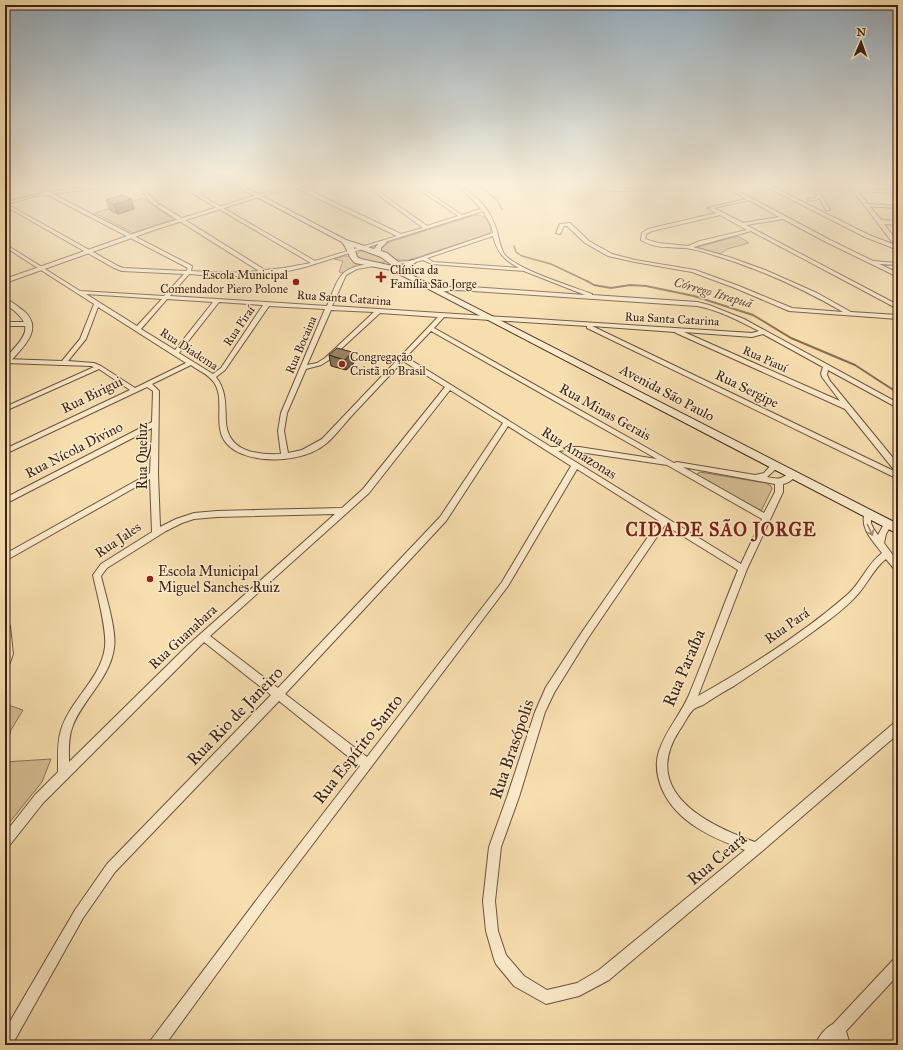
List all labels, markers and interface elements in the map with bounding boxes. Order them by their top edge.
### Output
north arrow [841,22,881,62]
text: N [856,26,867,39]
place label: Clínica da Família São Jorge [390,263,477,292]
place label: Escola Municipal Comendador Piero Polone [160,268,289,296]
marker: Clínica da Família São Jorge [375,271,387,283]
water label: Córrego Itrapuã [672,274,756,312]
marker: Escola Municipal Comendador Piero Polone [291,277,301,287]
street label: Rua Santa Catarina [296,288,393,308]
street label: Rua Piraí [220,303,258,349]
street label: Rua Santa Catarina [624,310,721,329]
street label: Rua Bocaina [283,313,320,376]
street label: Rua Diadema [157,325,221,373]
street label: Rua Piauí [741,343,790,375]
place label: Congregação Cristã no Brasil [350,350,427,378]
marker: Congregação Cristã no Brasil [337,359,347,369]
street label: Avenida São Paulo [616,360,717,425]
street label: Rua Sergipe [713,366,782,412]
street label: Rua Birigui [59,373,126,417]
street label: Rua Minas Gerais [556,380,654,444]
street label: Rua Nícola Divino [22,418,126,482]
street label: Rua Queluz [134,422,151,489]
street label: Rua Amazonas [538,423,620,483]
street label: Rua Jales [92,518,145,562]
district label: CIDADE SÃO JORGE [625,518,817,542]
one-way arrow [867,523,875,535]
place label: Escola Municipal Miguel Sanches Ruiz [158,563,280,596]
marker: Escola Municipal Miguel Sanches Ruiz [145,574,155,584]
street label: Rua Guanabara [145,601,221,673]
street label: Rua Pará [761,604,813,648]
street label: Rua Paraíba [658,625,710,710]
street label: Rua Rio de Janeiro [182,662,288,770]
street label: Rua Espírito Santo [309,690,408,808]
street label: Rua Brasópolis [485,696,539,802]
street label: Rua Ceará [683,828,752,890]

